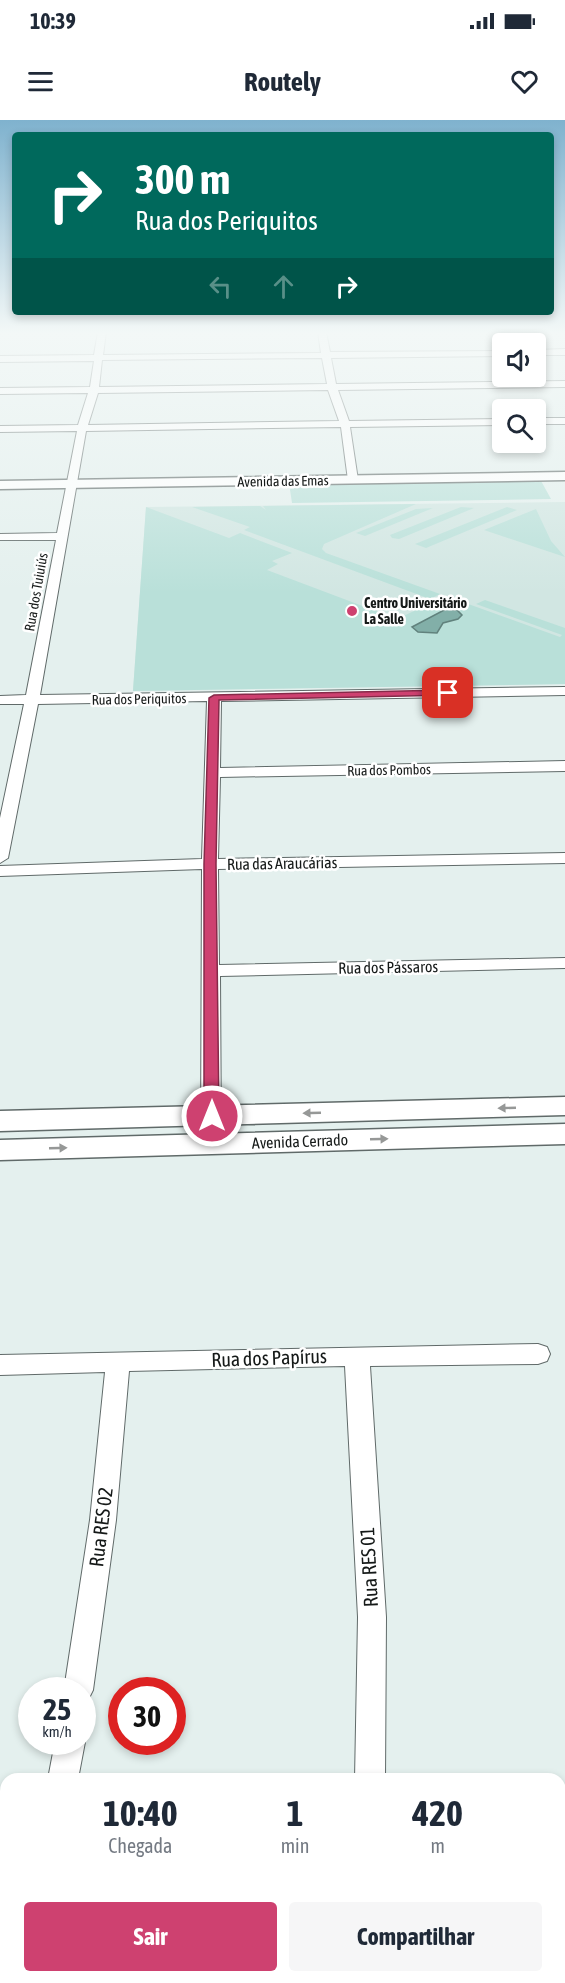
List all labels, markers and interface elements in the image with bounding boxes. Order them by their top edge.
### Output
text: 10:39 [30,8,76,34]
icon: menu [24,65,57,98]
icon: heart [508,65,541,98]
text: Routely [244,66,321,97]
text: 300 m [135,155,230,203]
icon: right [36,156,114,234]
text: Rua dos Periquitos [135,205,318,236]
icon: left [204,270,237,303]
icon: ahead [267,270,300,303]
icon: right [330,270,363,303]
map controls [492,333,546,453]
button: sound [492,333,546,387]
button: search [492,399,546,453]
street label: Avenida das Emas [237,472,329,490]
street label: Rua dos Tuiuiús [21,551,51,632]
place label: Centro Universitário La Salle [364,595,468,627]
marker: Centro Universitário La Salle [345,604,359,618]
pin [422,667,473,718]
icon: arrive [431,676,464,709]
street label: Rua dos Periquitos [92,690,187,708]
street label: Rua dos Pombos [347,761,431,779]
street label: Rua das Araucárias [227,853,338,873]
street label: Rua dos Pássaros [338,957,438,977]
position arrow [180,1084,244,1148]
one-way arrow [497,1103,516,1113]
one-way arrow [302,1108,321,1118]
street label: Avenida Cerrado [252,1130,348,1152]
one-way arrow [370,1134,389,1144]
one-way arrow [49,1144,68,1153]
street label: Rua dos Papírus [211,1344,327,1371]
street label: Rua RES 02 [84,1486,117,1568]
street label: Rua RES 01 [355,1526,382,1608]
speed limit sign: 30 [108,1677,186,1755]
text: 25 [43,1692,71,1726]
text: km/h [42,1723,72,1740]
text: 10:40 [103,1792,178,1834]
text: 1 [287,1792,303,1834]
text: 420 [412,1792,463,1834]
text: Chegada [108,1834,172,1857]
text: min [281,1834,309,1857]
text: m [430,1834,445,1857]
button: Sair [24,1902,277,1971]
button: Compartilhar [289,1902,542,1971]

